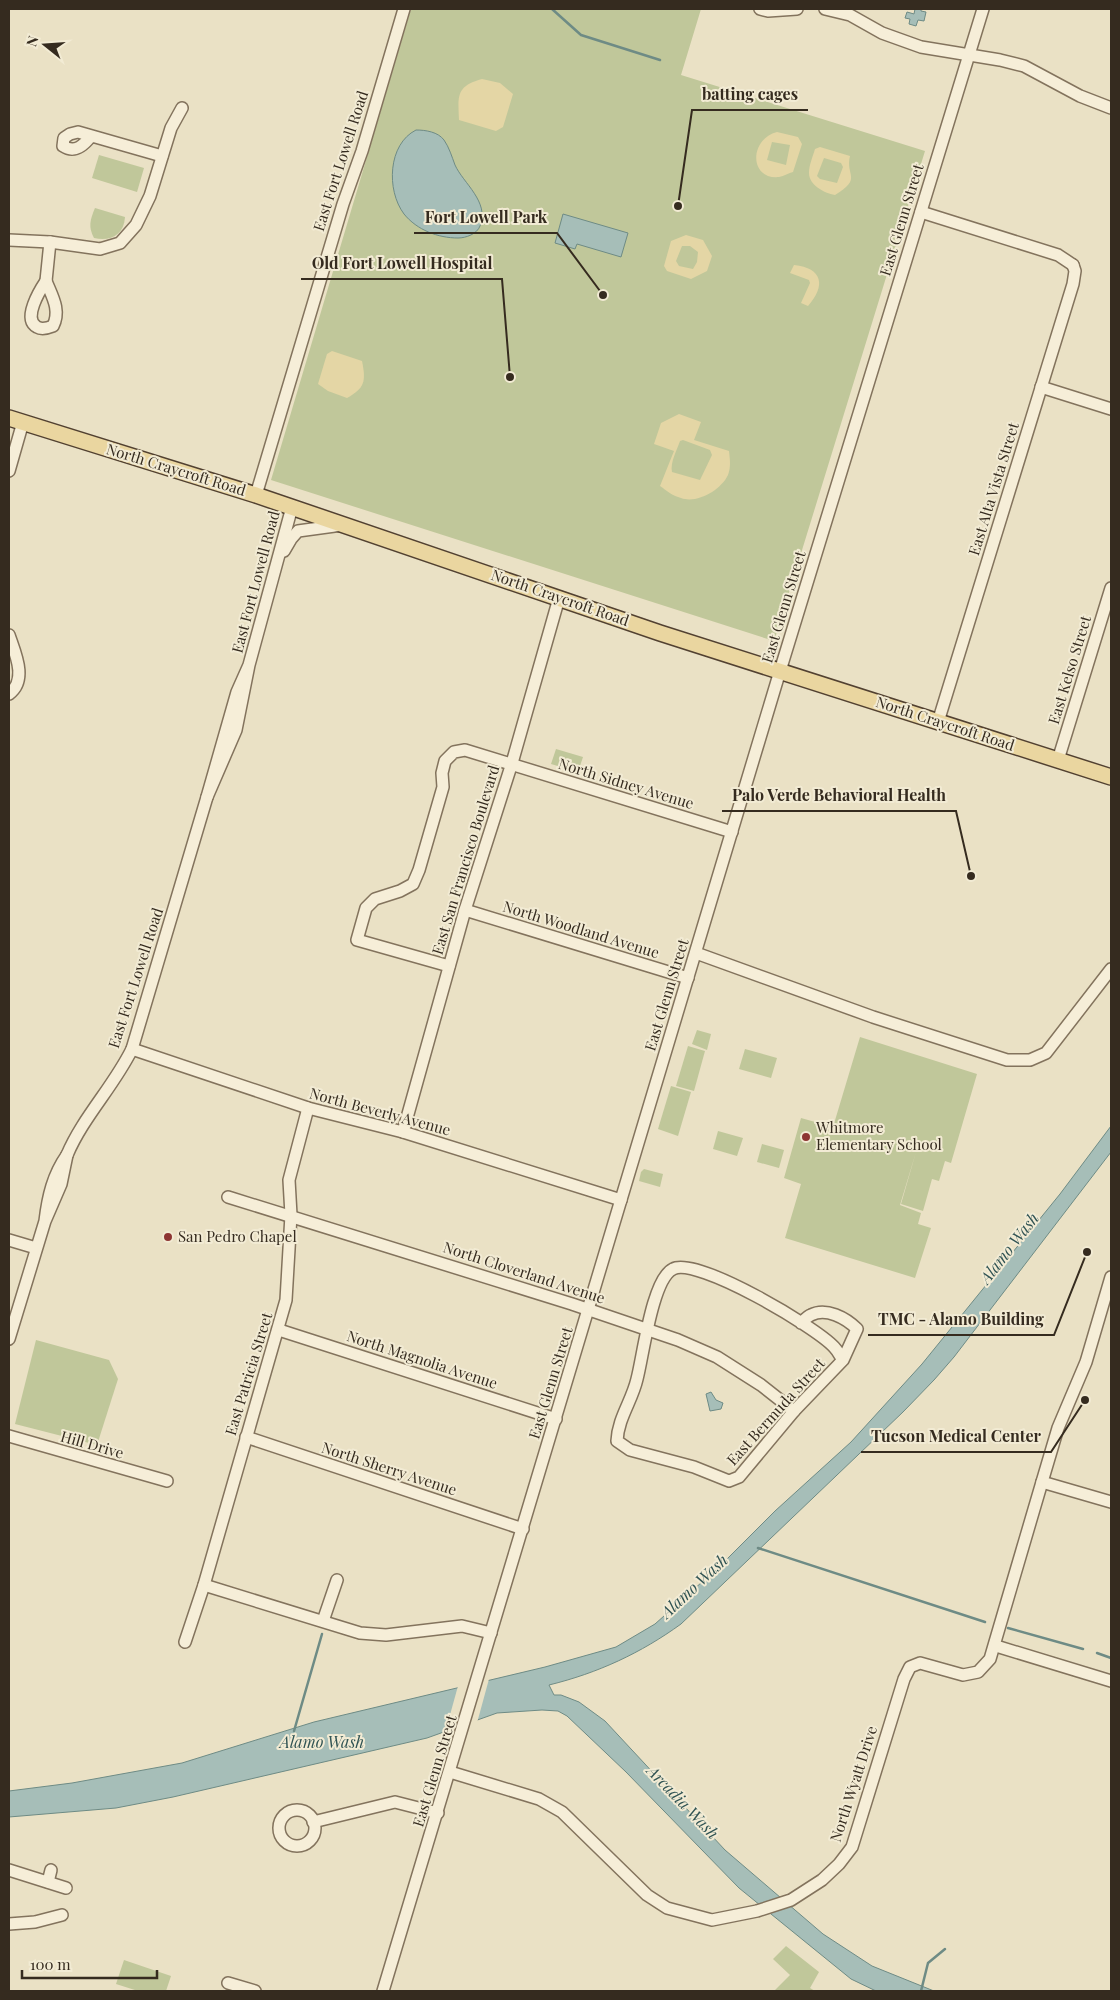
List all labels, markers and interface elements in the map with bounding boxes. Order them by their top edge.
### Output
north arrow [20,20,70,70]
text: N [22,33,43,49]
callout: batting cages [692,79,808,110]
text: batting cages [702,83,798,104]
street label: East Fort Lowell Road [308,88,372,233]
street label: East Glenn Street [874,161,928,278]
callout: Fort Lowell Park [414,202,557,233]
text: Fort Lowell Park [425,206,548,227]
callout: Old Fort Lowell Hospital [301,248,502,279]
text: Old Fort Lowell Hospital [312,252,492,273]
street label: East Alta Vista Street [963,419,1023,558]
street label: North Craycroft Road [104,438,249,500]
street label: East Fort Lowell Road [226,508,284,655]
street label: East Glenn Street [756,548,810,665]
street label: North Craycroft Road [489,564,632,630]
street label: East Kelso Street [1043,612,1095,727]
street label: North Craycroft Road [873,691,1017,755]
street label: North Sidney Avenue [556,753,696,813]
street label: East San Francisco Boulevard [427,762,504,957]
callout: Palo Verde Behavioral Health [722,780,956,811]
text: Palo Verde Behavioral Health [732,784,946,805]
street label: North Woodland Avenue [501,896,662,962]
street label: East Fort Lowell Road [103,905,167,1050]
street label: East Glenn Street [639,936,693,1053]
street label: North Beverly Avenue [307,1083,453,1139]
place label: Whitmore Elementary School [815,1117,942,1154]
marker: Whitmore Elementary School [800,1131,812,1143]
water label: Alamo Wash [973,1208,1043,1289]
place label: San Pedro Chapel [178,1226,297,1246]
marker: San Pedro Chapel [162,1231,174,1243]
street label: North Cloverland Avenue [441,1236,608,1308]
callout: TMC - Alamo Building [868,1304,1054,1335]
text: TMC - Alamo Building [878,1308,1044,1329]
street label: East Patricia Street [220,1309,276,1438]
street label: East Glenn Street [523,1324,577,1441]
street label: North Magnolia Avenue [344,1325,500,1393]
street label: East Bermuda Street [722,1353,829,1469]
callout: Tucson Medical Center [861,1421,1051,1452]
street label: Hill Drive [58,1425,126,1463]
text: Tucson Medical Center [871,1425,1041,1446]
street label: North Sherry Avenue [319,1437,459,1499]
water label: Alamo Wash [654,1549,732,1623]
street label: East Glenn Street [407,1712,461,1829]
street label: North Wyatt Drive [825,1723,881,1844]
water label: Alamo Wash [278,1731,364,1752]
water label: Arcadia Wash [642,1759,724,1843]
scale bar [22,1948,158,1980]
text: 100 m [30,1954,71,1974]

